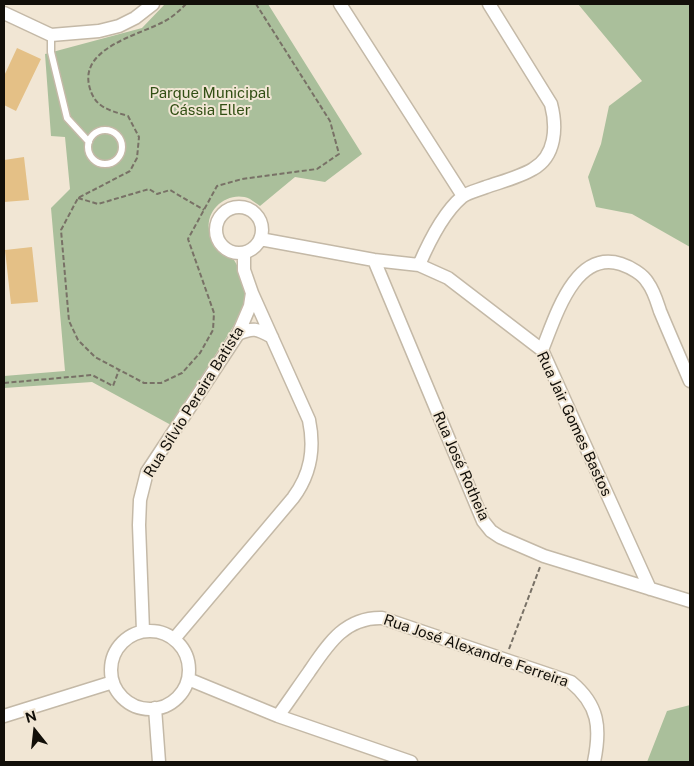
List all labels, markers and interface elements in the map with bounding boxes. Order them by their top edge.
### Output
park label: Parque Municipal Cássia Eller [149,84,271,119]
street label: Rua Sílvio Pereira Batista [140,323,248,481]
street label: Rua Jair Gomes Bastos [533,349,615,499]
street label: Rua José Rotheia [429,409,493,523]
street label: Rua José Alexandre Ferreira [381,611,571,691]
north arrow [10,706,60,756]
text: N [23,707,38,726]

